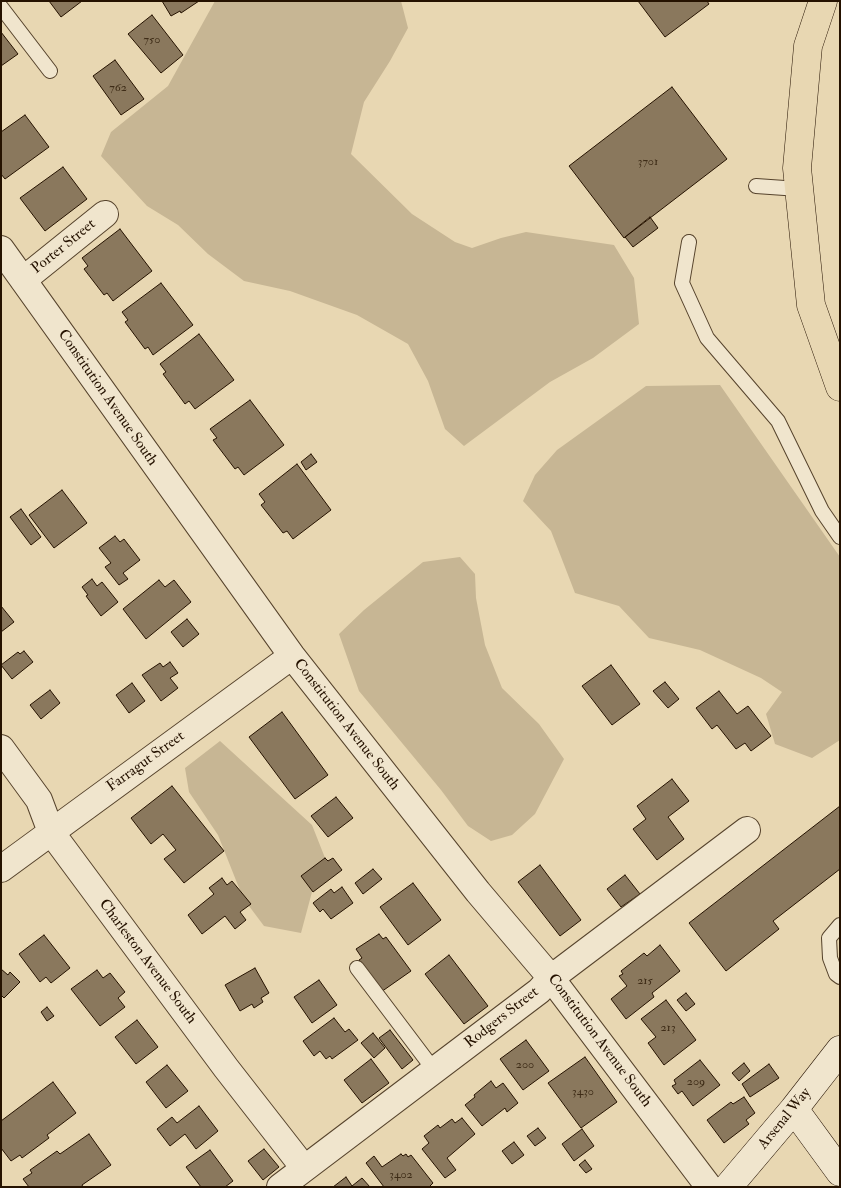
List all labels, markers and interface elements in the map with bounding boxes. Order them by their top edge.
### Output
house number: 750 [144,33,160,47]
house number: 762 [109,81,127,95]
house number: 3701 [638,155,658,169]
street label: Porter Street [28,216,100,278]
street label: Constitution Avenue South [53,327,161,469]
street label: Constitution Avenue South [289,656,403,794]
street label: Farragut Street [104,728,188,796]
street label: Charleston Avenue South [94,896,200,1028]
street label: Constitution Avenue South [543,971,655,1111]
house number: 215 [637,974,653,988]
street label: Rodgers Street [461,984,543,1052]
house number: 213 [661,1021,675,1035]
house number: 200 [516,1058,534,1072]
house number: 209 [687,1075,705,1089]
house number: 3430 [572,1085,594,1099]
street label: Arsenal Way [755,1085,815,1153]
house number: 3402 [389,1168,413,1182]

